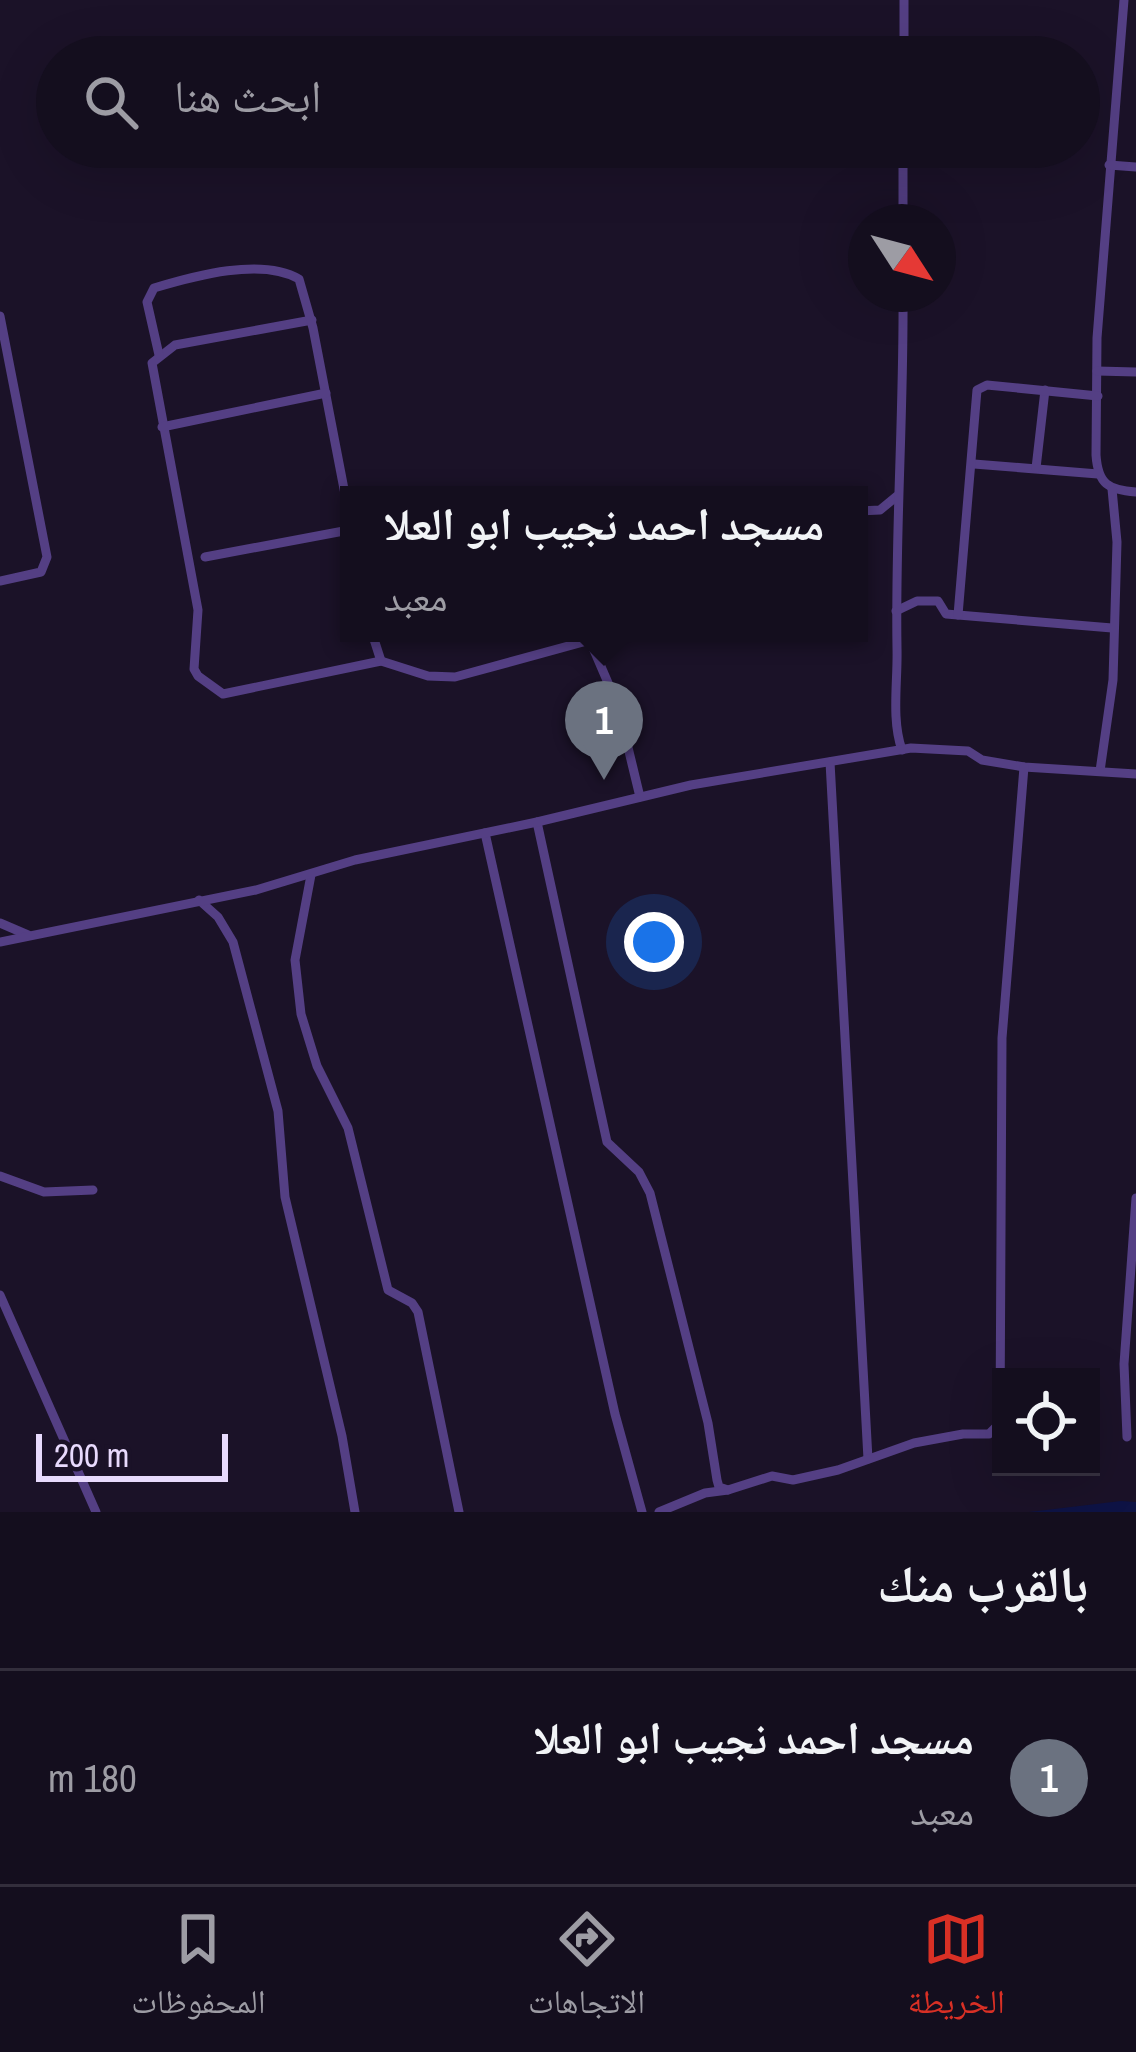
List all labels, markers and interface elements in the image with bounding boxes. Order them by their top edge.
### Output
search box [36,36,1100,168]
text: ابحث هنا [174,65,321,126]
icon: search [78,69,144,135]
north arrow [848,204,956,312]
popup [340,486,868,642]
text: مسجد احمد نجيب ابو العلا [384,493,824,554]
text: معبد [384,571,448,623]
pin: 1 [565,681,643,780]
your location [624,912,684,972]
map controls [992,1368,1100,1476]
button: locate [992,1368,1100,1476]
scale bar [36,1428,228,1481]
text: 200 m [54,1433,129,1477]
text: بالقرب منك [877,1549,1088,1618]
text: مسجد احمد نجيب ابو العلا [533,1707,974,1768]
text: 180 m [48,1752,137,1804]
text: 1 [1040,1752,1058,1804]
text: معبد [910,1785,974,1837]
tab: المحفوظات [131,1906,266,2034]
tab: الاتجاهات [528,1906,645,2034]
tab: الخريطة [908,1906,1005,2034]

